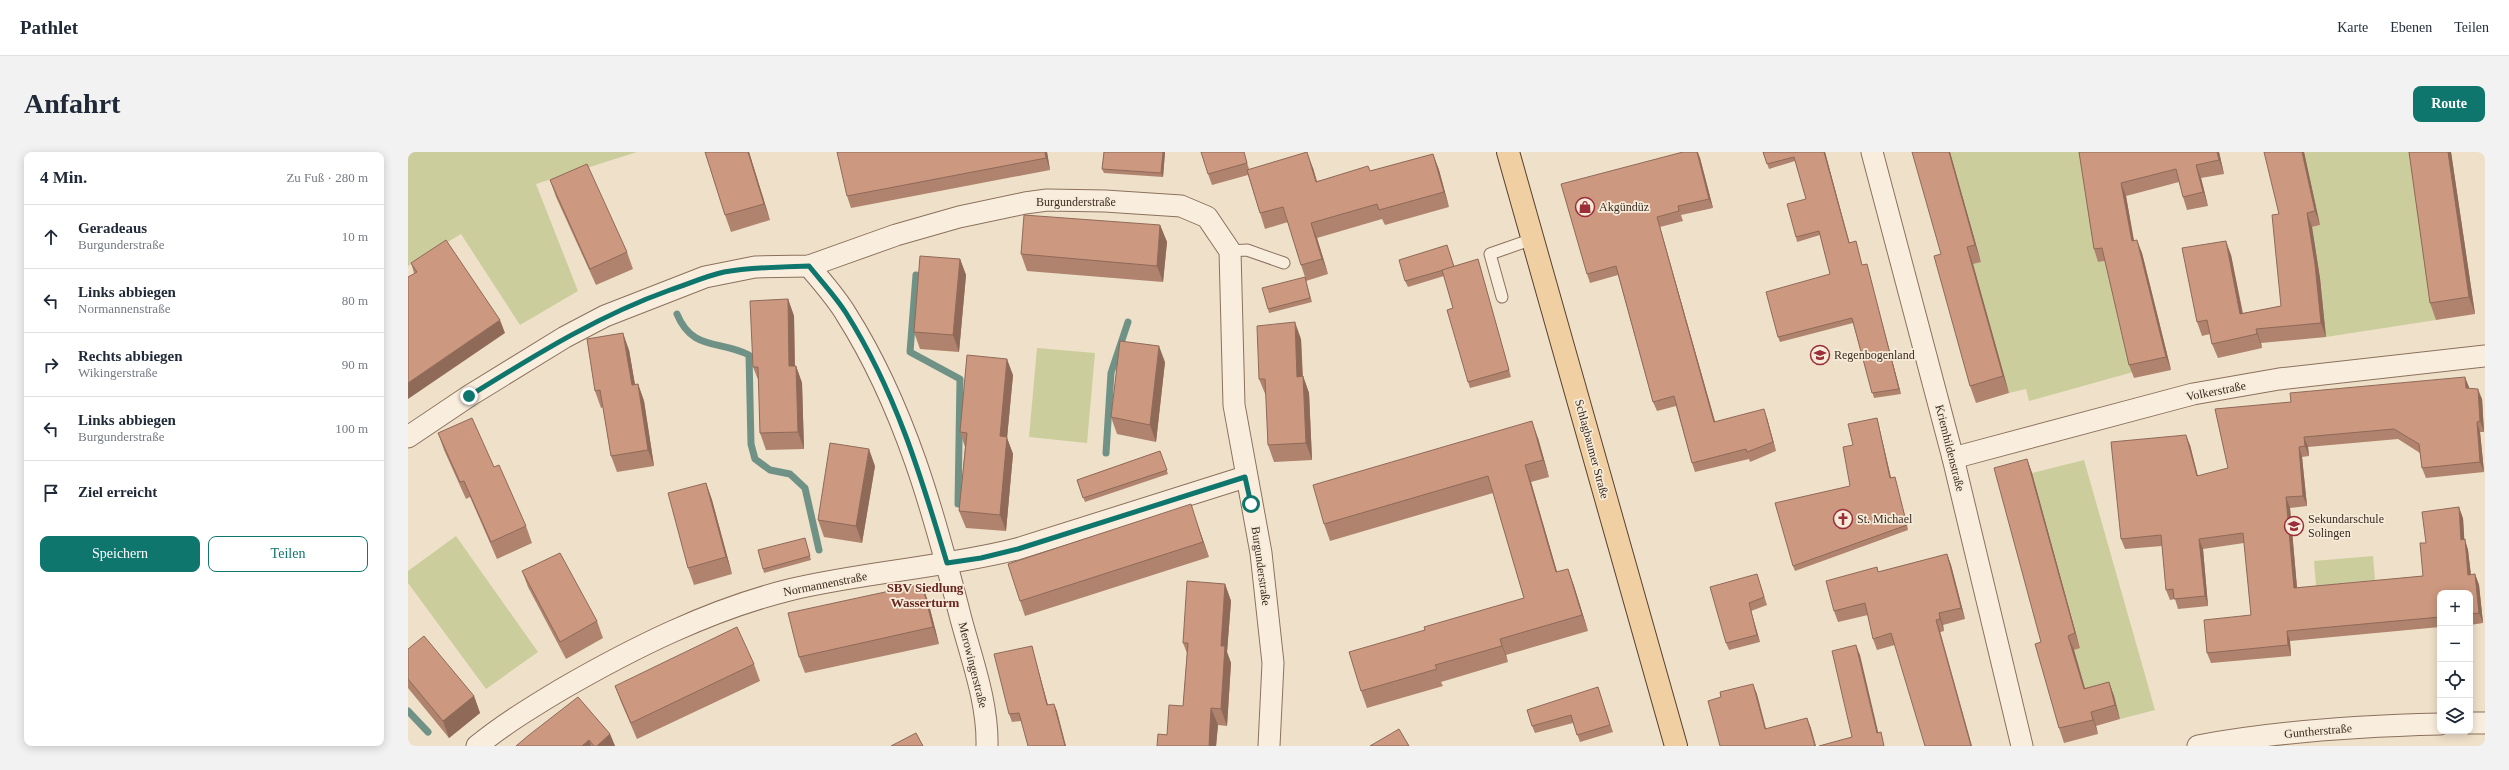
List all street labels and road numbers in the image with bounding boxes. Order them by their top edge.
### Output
street label: Burgunderstraße [1036,195,1116,209]
street label: Volkerstraße [2185,378,2247,404]
street label: Schlagbaumer Straße [1572,398,1612,500]
street label: Kriemhildenstraße [1932,403,1968,493]
street label: Burgunderstraße [1249,526,1273,606]
street label: Normannenstraße [782,569,868,599]
street label: Merowingerstraße [956,621,990,709]
street label: Guntherstraße [2284,721,2352,741]

